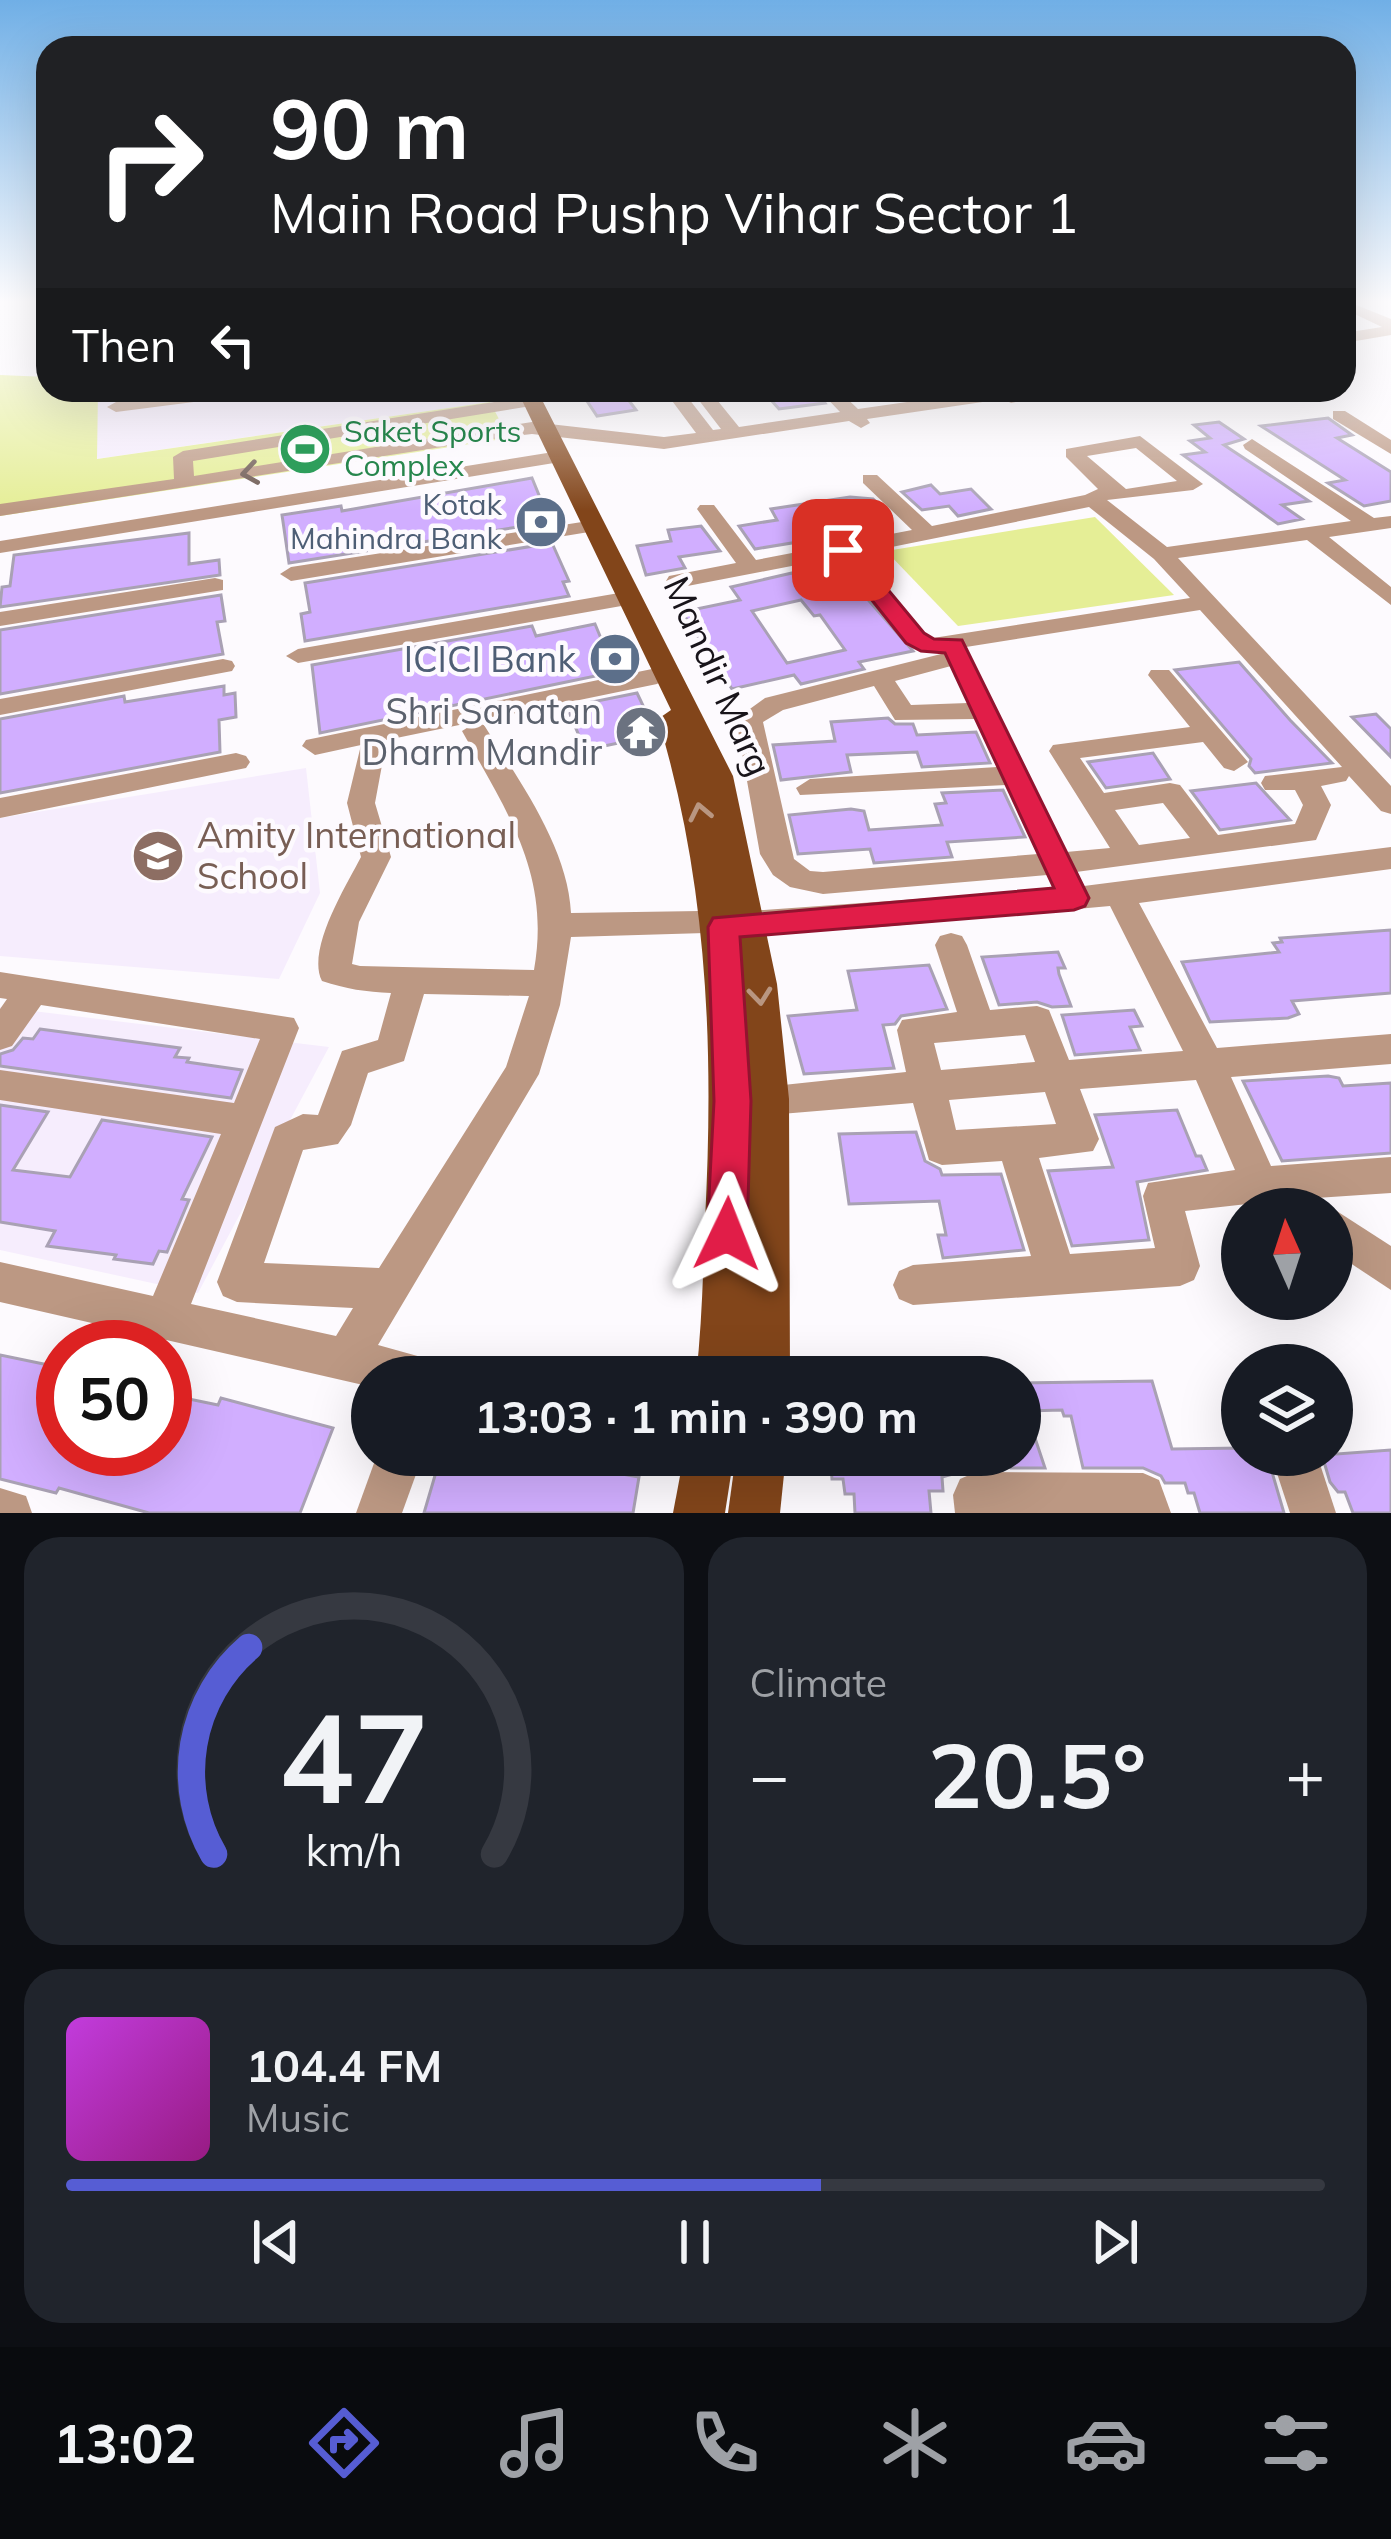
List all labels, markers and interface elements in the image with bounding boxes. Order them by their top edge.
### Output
text: 90 m [270,75,469,180]
icon: right [72,84,228,240]
text: Main Road Pushp Vihar Sector 1 [270,179,1078,247]
icon: left [200,312,266,378]
text: Then [72,317,176,373]
place label: Saket Sports Complex [344,412,521,484]
sports icon: Saket Sports Complex [277,421,333,477]
one-way arrow [241,460,261,485]
place label: Kotak Mahindra Bank [290,485,503,557]
bank icon: Kotak Mahindra Bank [513,494,569,550]
pin [792,499,894,601]
icon: arrive [810,517,876,583]
street label: Mandir Marg [655,569,782,782]
bank icon: ICICI Bank [587,631,643,687]
place label: ICICI Bank [404,636,576,681]
place label: Shri Sanatan Dharm Mandir [362,688,602,774]
temple icon: Shri Sanatan Dharm Mandir [613,704,669,760]
one-way arrow [688,803,714,823]
place label: Amity International School [197,812,516,898]
school or university icon: Amity International School [130,828,186,884]
one-way arrow [747,987,772,1006]
position arrow [664,1171,790,1297]
north arrow [1221,1188,1353,1320]
map controls [1221,1188,1353,1476]
speed limit sign: 50 [36,1320,192,1476]
button: layers [1221,1344,1353,1476]
text: 13:03 · 1 min · 390 m [474,1388,918,1444]
text: Climate [750,1658,887,1707]
text: 47 [279,1678,429,1834]
text: 20.5° [928,1718,1146,1831]
text: − [750,1733,789,1816]
text: + [1285,1733,1325,1816]
text: km/h [305,1823,402,1877]
text: 104.4 FM [246,2037,442,2093]
text: Music [246,2093,350,2142]
icon: previous [243,2209,309,2275]
icon: pause [662,2209,728,2275]
icon: next [1082,2209,1148,2275]
icon: directions [302,2401,386,2485]
icon: music [493,2401,577,2485]
icon: phone [683,2401,767,2485]
icon: climate [873,2401,957,2485]
icon: car [1064,2401,1148,2485]
icon: filters [1254,2401,1338,2485]
text: 13:02 [53,2409,196,2477]

